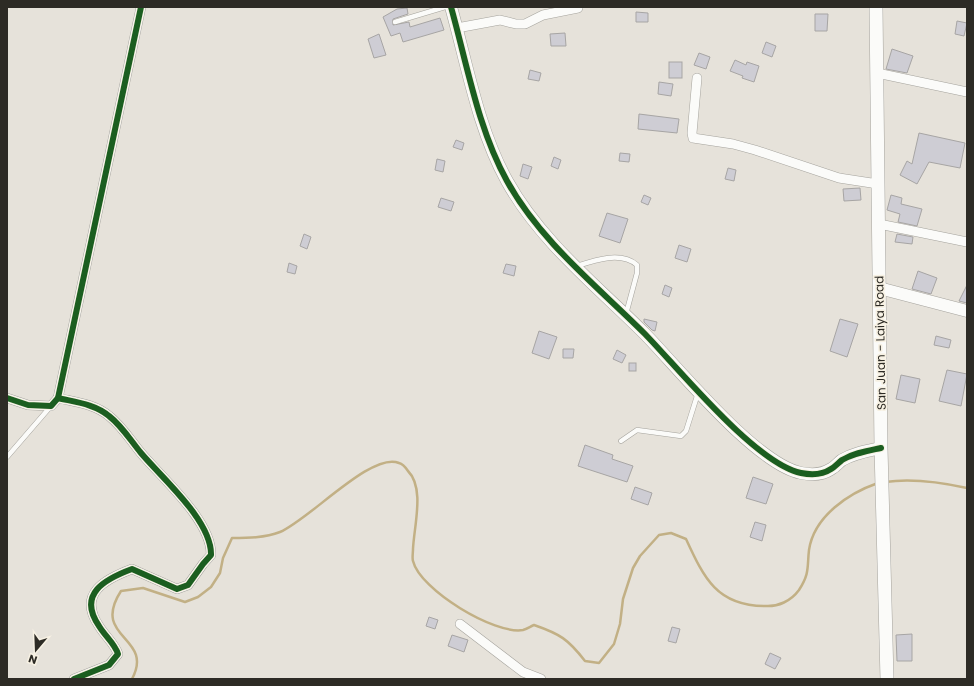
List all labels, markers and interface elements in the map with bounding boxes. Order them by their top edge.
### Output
street label: San Juan - Laiya Road [870,276,890,410]
north arrow [16,630,56,670]
text: N [26,651,39,668]

